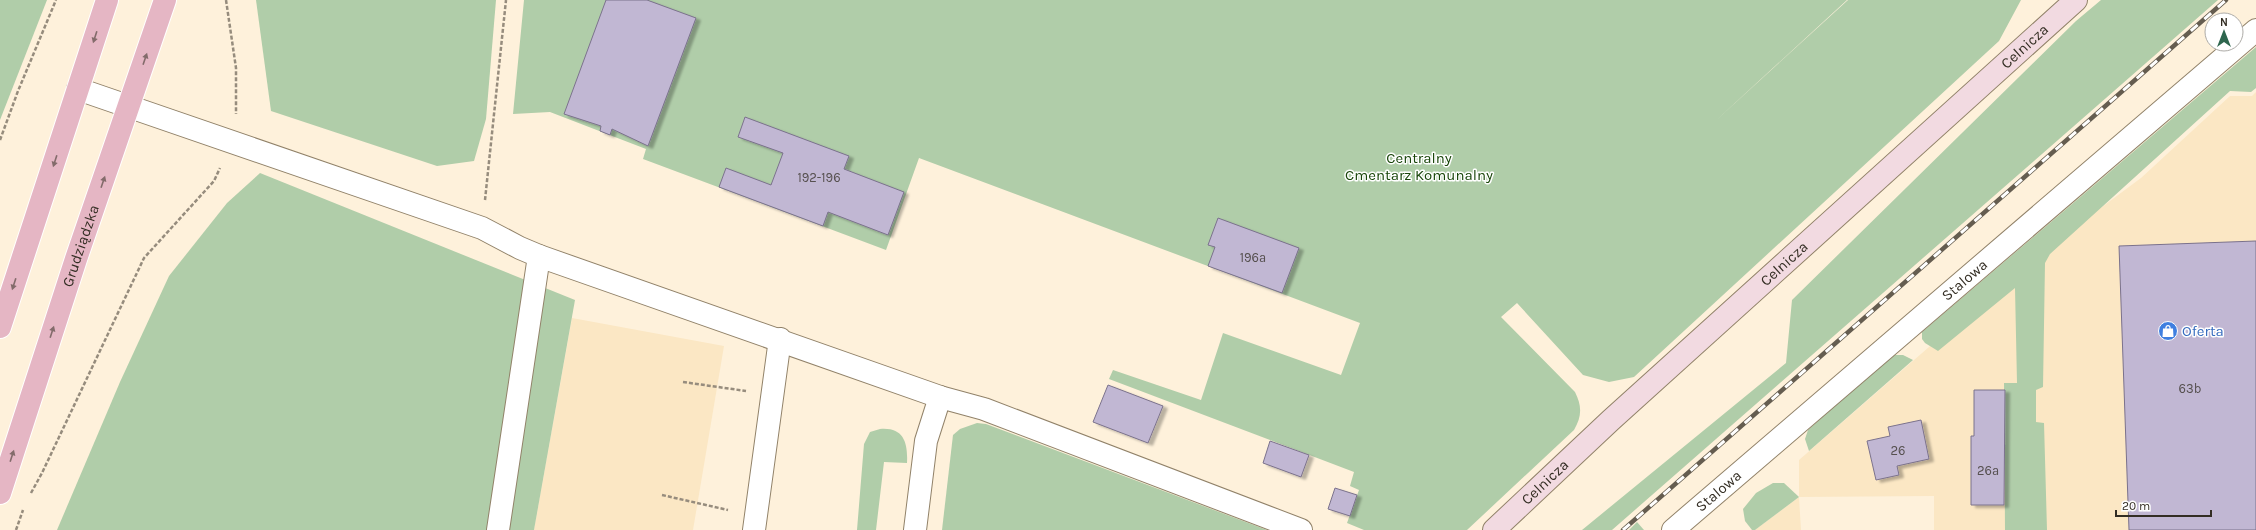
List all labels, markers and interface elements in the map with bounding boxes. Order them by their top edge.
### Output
north arrow [2204,12,2244,52]
text: N [2220,16,2228,29]
street label: Celnicza [1997,20,2052,72]
one-way arrow [92,31,98,43]
one-way arrow [143,53,149,65]
park label: Centralny Cmentarz Komunalny [1345,149,1493,184]
one-way arrow [52,155,58,167]
house number: 192-196 [797,170,841,185]
one-way arrow [100,176,106,188]
street label: Grudziądzka [59,202,103,289]
street label: Celnicza [1757,237,1812,290]
house number: 196a [1240,250,1266,265]
street label: Stalowa [1938,255,1991,305]
one-way arrow [11,279,17,291]
shop icon: Oferta [2157,320,2179,342]
place label: Oferta [2182,322,2224,340]
one-way arrow [50,326,56,338]
house number: 63b [2179,381,2201,396]
house number: 26 [1891,443,1905,458]
one-way arrow [9,449,15,461]
street label: Celnicza [1518,456,1572,508]
house number: 26a [1977,463,1999,478]
street label: Stalowa [1692,466,1745,516]
scale bar [2116,492,2211,518]
text: 20 m [2122,499,2150,513]

